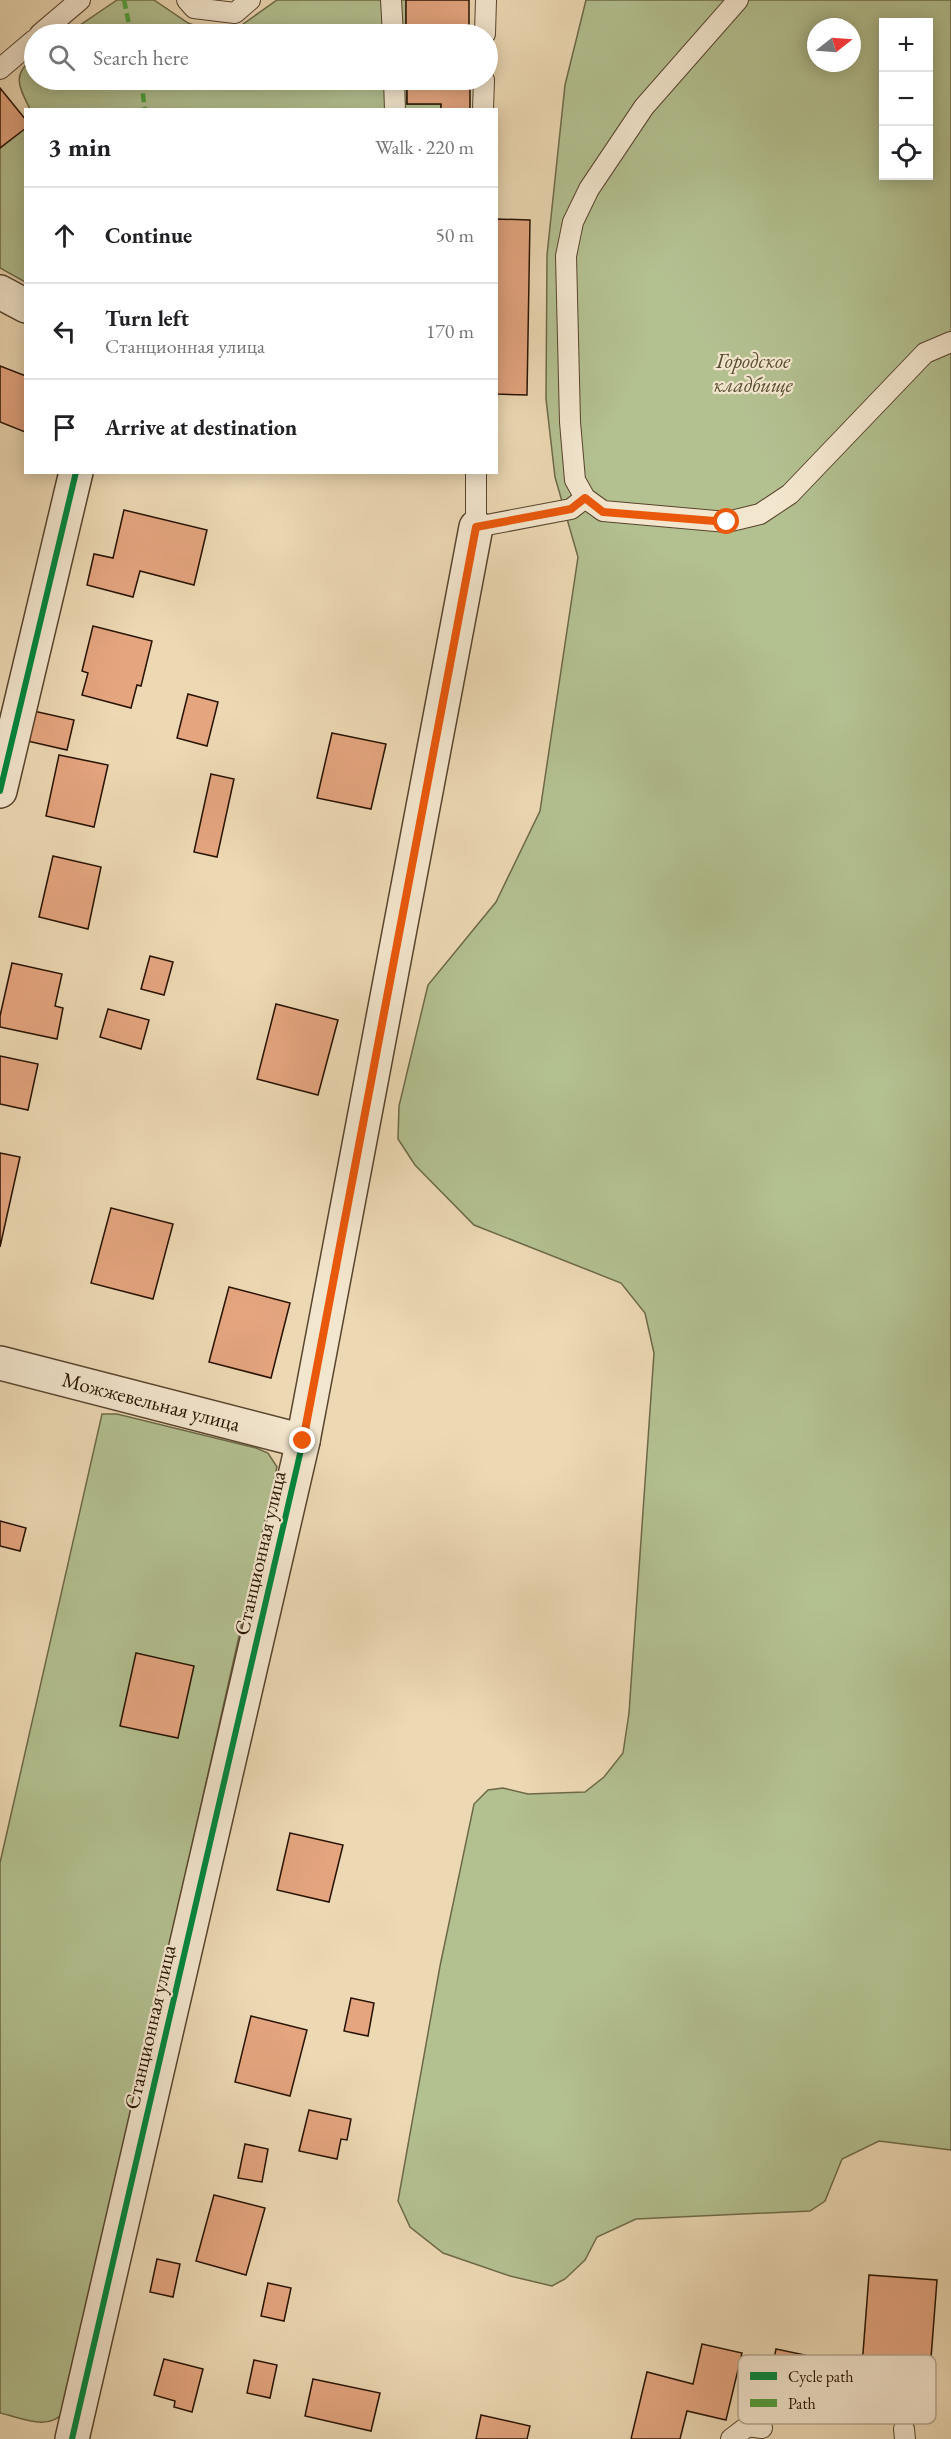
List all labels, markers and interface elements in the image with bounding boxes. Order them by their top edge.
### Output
north arrow [807,18,861,72]
map controls [879,18,933,180]
button: + [879,18,933,72]
search box [24,24,498,90]
icon: search [45,41,78,74]
text: Search here [93,43,188,72]
button: − [879,72,933,126]
button: locate [879,126,933,180]
text: 3 min [48,130,111,164]
text: Walk · 220 m [375,134,474,160]
icon: ahead [48,219,81,252]
text: Continue [105,221,192,250]
text: 50 m [435,222,474,248]
text: Turn left [105,304,189,333]
icon: left [48,315,81,348]
text: 170 m [426,318,474,344]
text: Станционная улица [105,333,265,359]
park label: Городское кладбище [713,347,794,398]
icon: arrive [48,411,81,444]
text: Arrive at destination [105,413,297,442]
route start [713,508,739,534]
street label: Можжевельная улица [59,1366,244,1437]
route end [289,1427,315,1453]
street label: Станционная улица [227,1467,292,1638]
street label: Станционная улица [117,1941,182,2112]
legend [738,2355,936,2424]
text: Cycle path [788,2366,853,2387]
text: Path [788,2393,816,2414]

